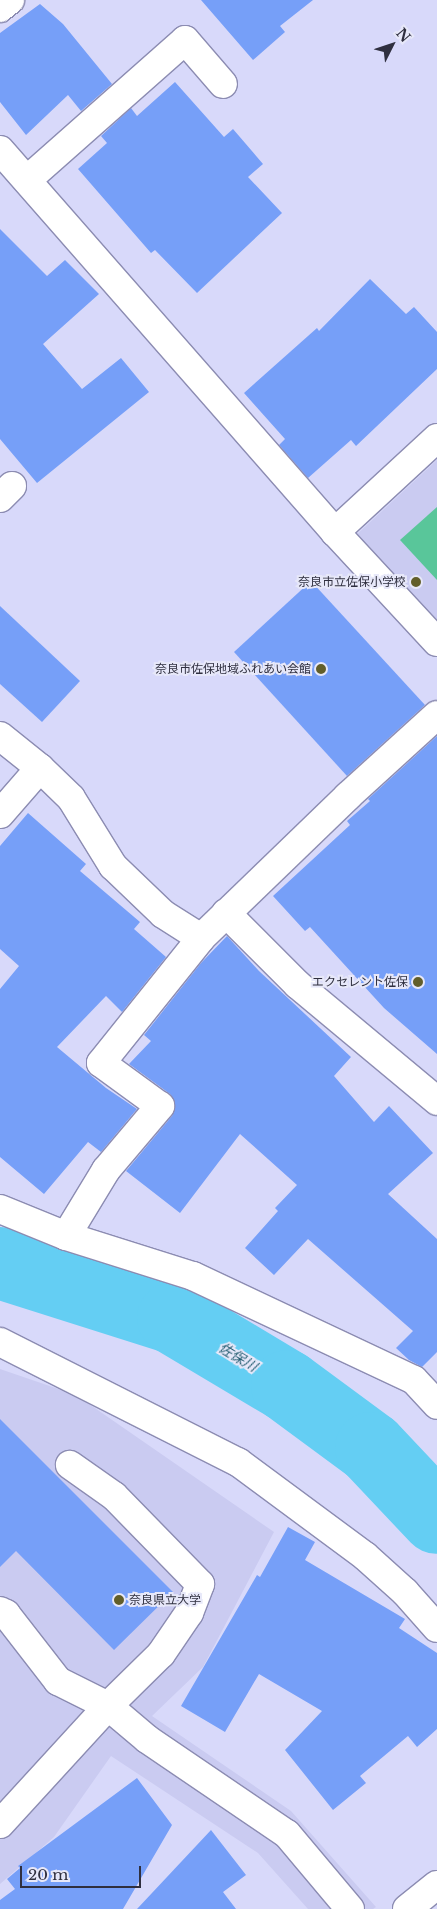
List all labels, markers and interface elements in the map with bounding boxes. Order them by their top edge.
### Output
north arrow [367,20,417,70]
text: N [392,24,414,46]
place label: 奈良市立佐保小学校 [298,575,406,589]
marker: 奈良市立佐保小学校 [410,576,422,588]
place label: 奈良市佐保地域ふれあい会館 [155,662,311,676]
marker: 奈良市佐保地域ふれあい会館 [315,663,327,675]
place label: エクセレント佐保 [312,975,408,989]
marker: エクセレント佐保 [412,976,424,988]
water label: 佐保川 [216,1339,260,1375]
place label: 奈良県立大学 [129,1593,201,1607]
marker: 奈良県立大学 [113,1594,125,1606]
scale bar [22,1856,144,1888]
text: 20 m [28,1865,68,1884]

